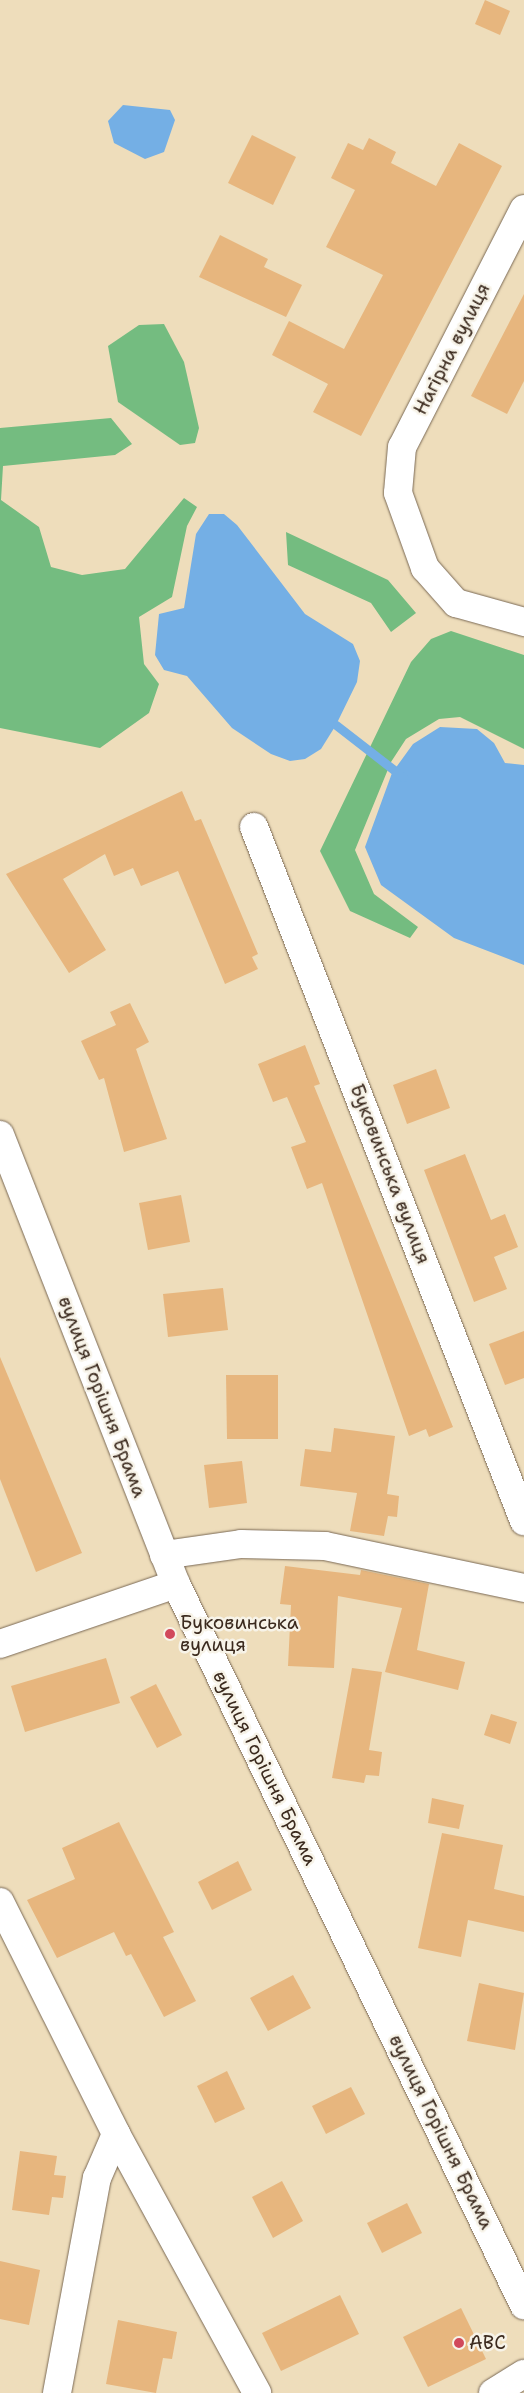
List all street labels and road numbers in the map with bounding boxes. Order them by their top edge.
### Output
street label: Нагірна вулиця [409,279,495,419]
street label: Буковинська вулиця [345,1081,435,1267]
street label: вулиця Горішня Брама [53,1293,151,1501]
street label: вулиця Горішня Брама [208,1667,322,1869]
street label: вулиця Горішня Брама [384,2031,498,2233]

